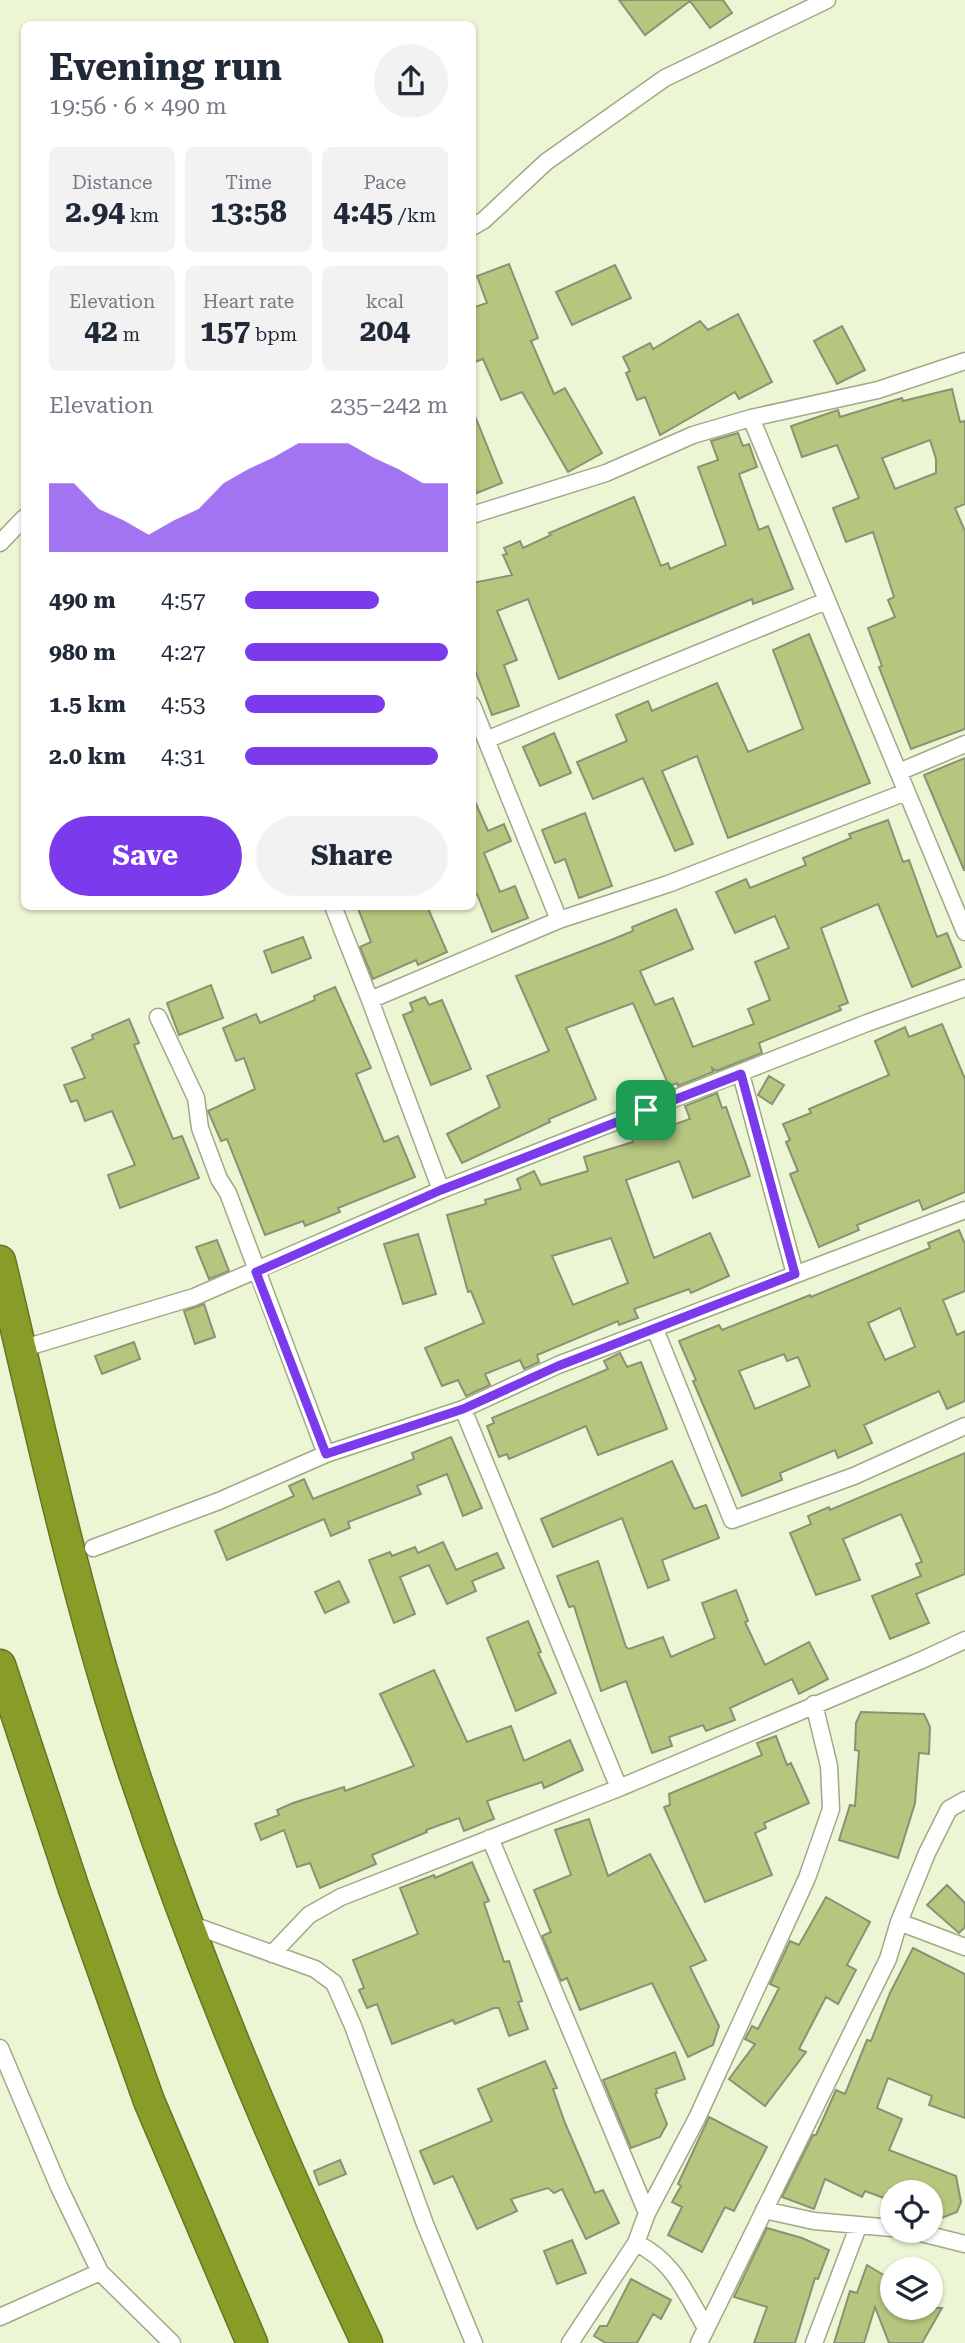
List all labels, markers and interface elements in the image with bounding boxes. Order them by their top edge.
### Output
button: share [374,44,448,118]
text: Evening run [49,45,282,89]
text: 19:56 · 6 × 490 m [49,93,227,120]
text: Distance [72,171,152,194]
text: Time [225,171,272,194]
text: Pace [363,171,406,194]
text: 2.94 [65,194,125,229]
text: 13:58 [210,194,287,229]
text: 4:45 [333,194,393,229]
text: km [125,204,159,227]
text: /km [393,204,436,227]
text: Elevation [69,290,155,313]
text: Heart rate [203,290,294,313]
text: kcal [366,290,404,313]
text: 42 [84,313,118,348]
text: 157 [200,313,250,348]
text: 204 [360,313,410,348]
text: m [118,323,140,346]
text: bpm [250,323,297,346]
text: Elevation [49,392,153,419]
text: 235–242 m [330,392,448,419]
text: 490 m [49,587,116,614]
text: 4:57 [161,587,206,614]
text: 980 m [49,639,116,666]
text: 4:27 [161,639,206,666]
text: 1.5 km [49,691,126,718]
text: 4:53 [161,691,206,718]
text: 2.0 km [49,743,126,770]
text: 4:31 [161,743,206,770]
button: Save [49,816,242,896]
button: Share [256,816,448,896]
pin [616,1080,676,1140]
icon: arrive [627,1091,665,1129]
map controls [880,2180,943,2320]
button: locate [880,2180,943,2243]
button: layers [880,2257,943,2320]

